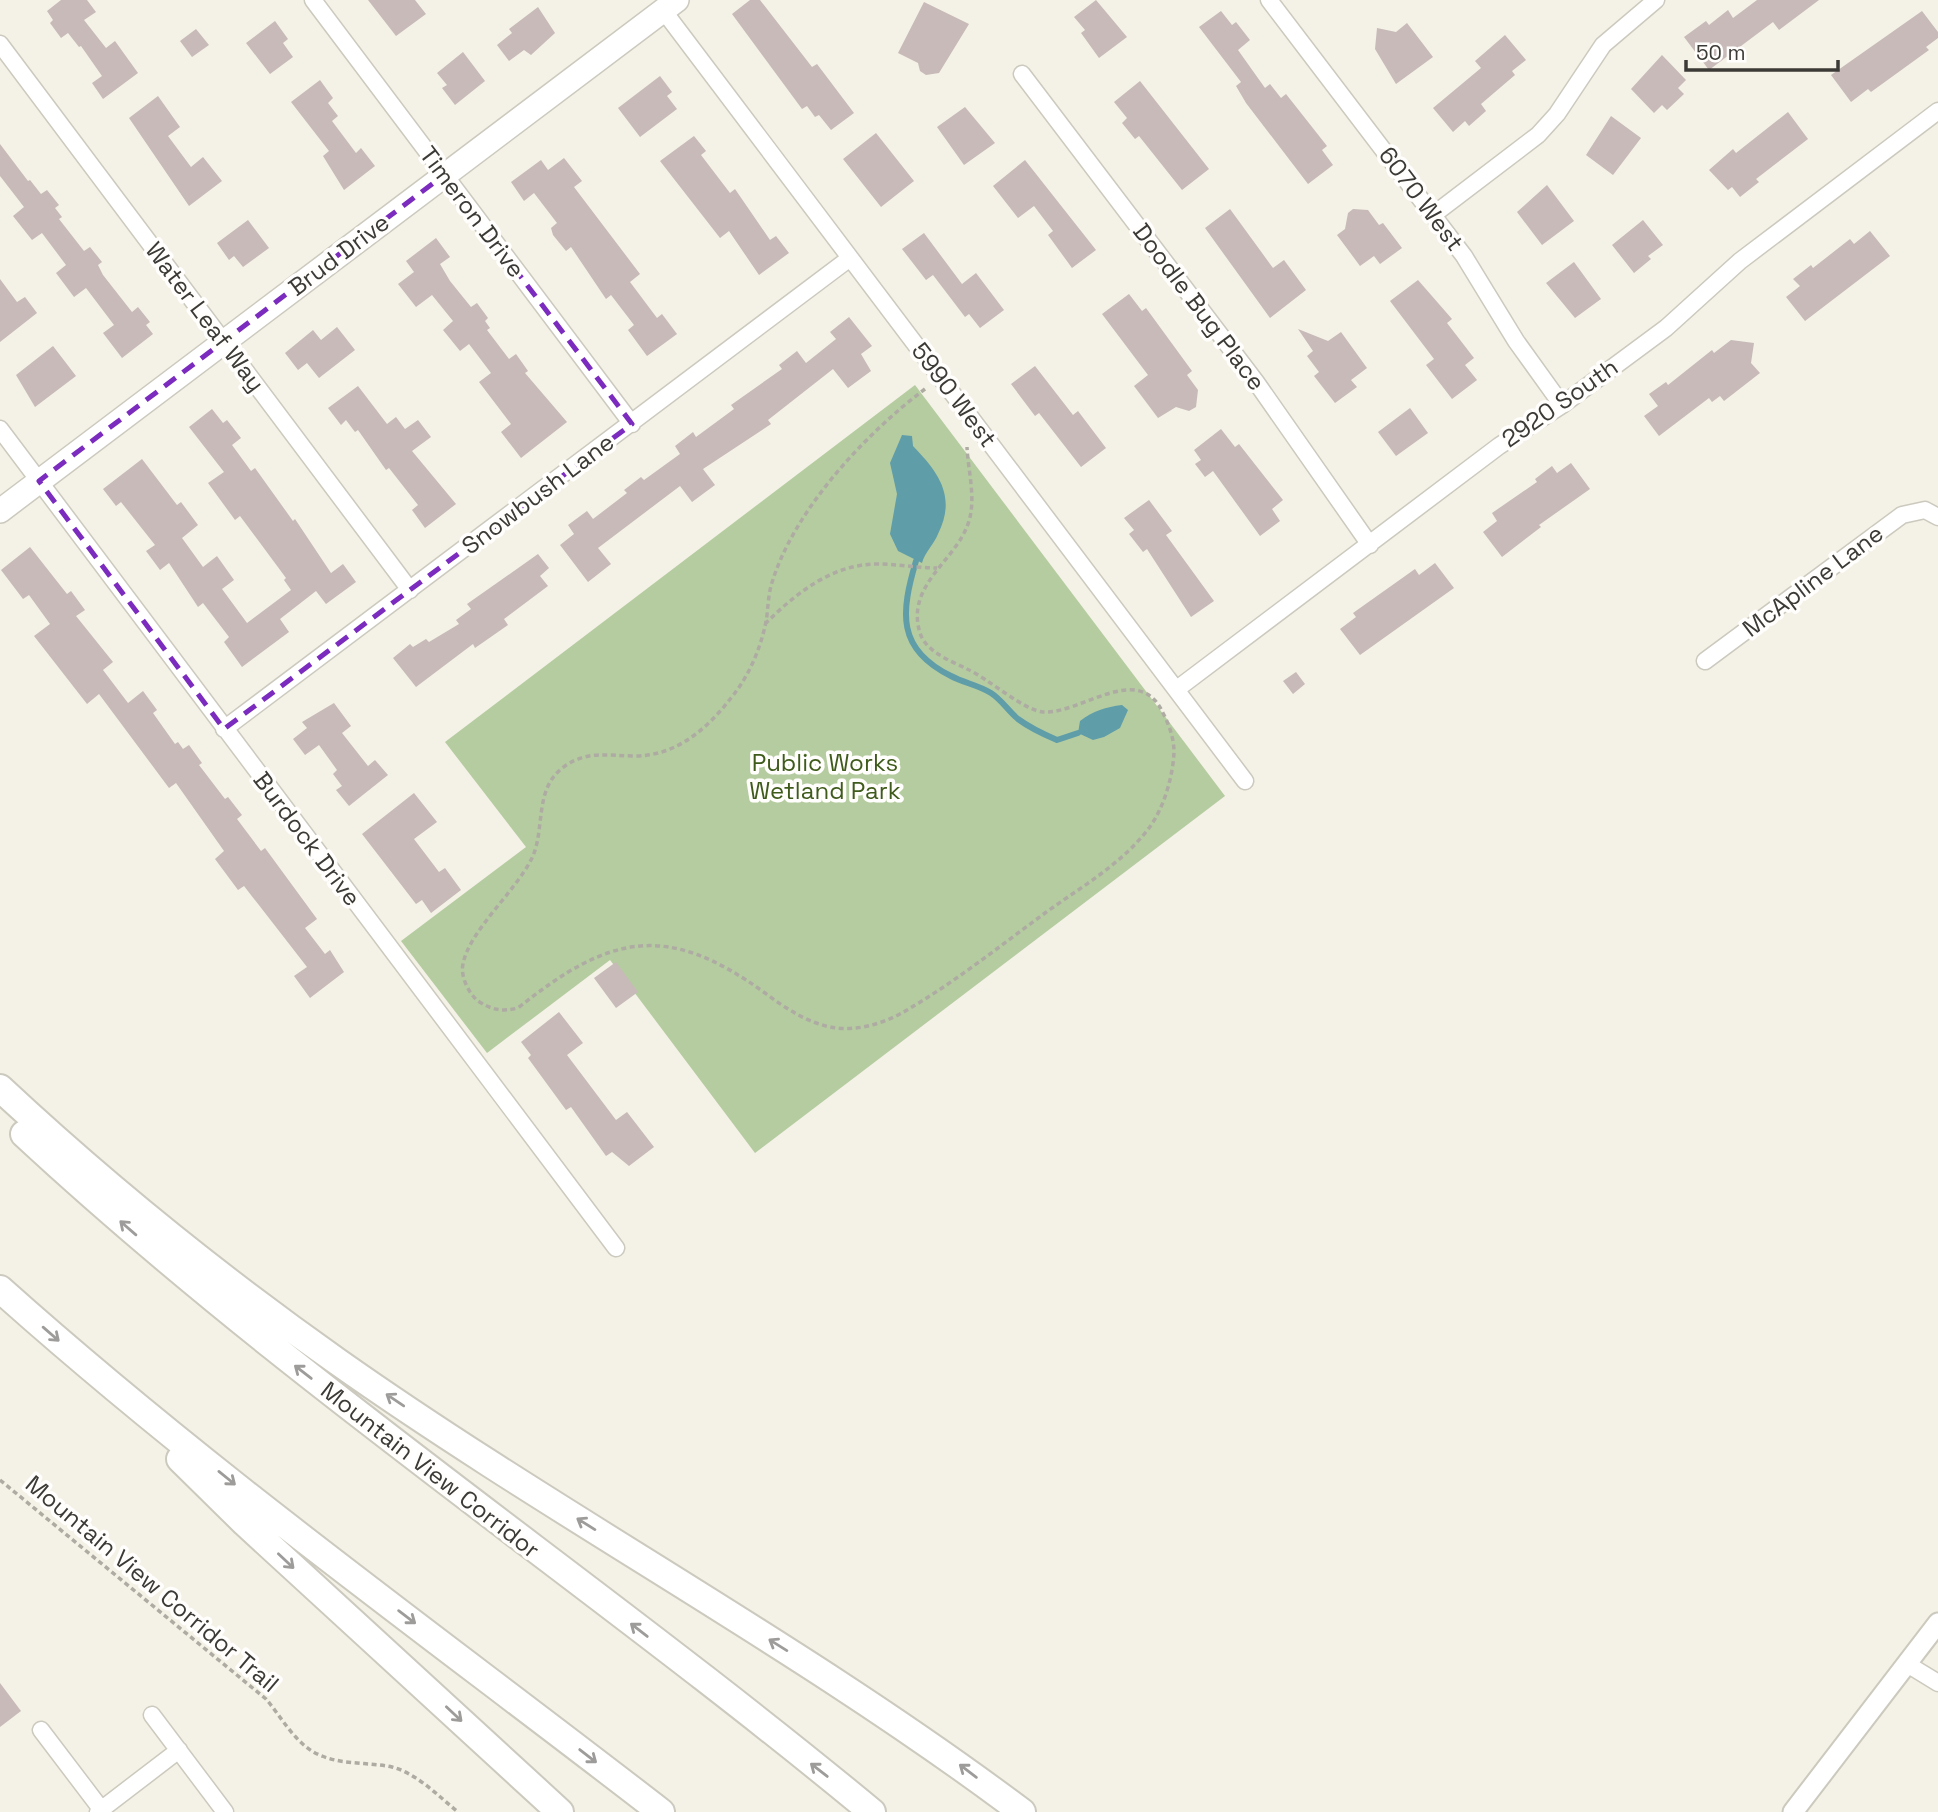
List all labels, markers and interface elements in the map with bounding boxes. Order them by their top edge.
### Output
scale bar [1686,28,1838,72]
text: 50 m [1696,39,1746,66]
street label: Timeron Drive [413,140,532,284]
street label: 6070 West [1372,140,1471,257]
street label: Brud Drive [282,206,395,303]
street label: Doodle Bug Place [1126,217,1272,397]
street label: Water Leaf Way [139,236,272,398]
street label: 5990 West [905,336,1004,453]
street label: 2920 South [1495,351,1624,454]
street label: Snowbush Lane [455,426,620,561]
street label: McApline Lane [1736,518,1889,644]
park label: Public Works Wetland Park [749,747,901,806]
street label: Burdock Drive [247,765,368,912]
one-way arrow [119,1220,137,1236]
one-way arrow [42,1326,60,1342]
one-way arrow [294,1365,313,1380]
street label: Mountain View Corridor [315,1374,546,1565]
one-way arrow [386,1393,405,1408]
street label: Mountain View Corridor Trail [19,1468,285,1699]
one-way arrow [217,1471,235,1486]
one-way arrow [577,1516,596,1531]
one-way arrow [277,1552,294,1569]
one-way arrow [397,1610,416,1624]
one-way arrow [630,1623,649,1638]
one-way arrow [769,1638,789,1652]
one-way arrow [445,1706,463,1722]
one-way arrow [578,1748,596,1763]
one-way arrow [810,1762,829,1777]
one-way arrow [959,1764,978,1778]

